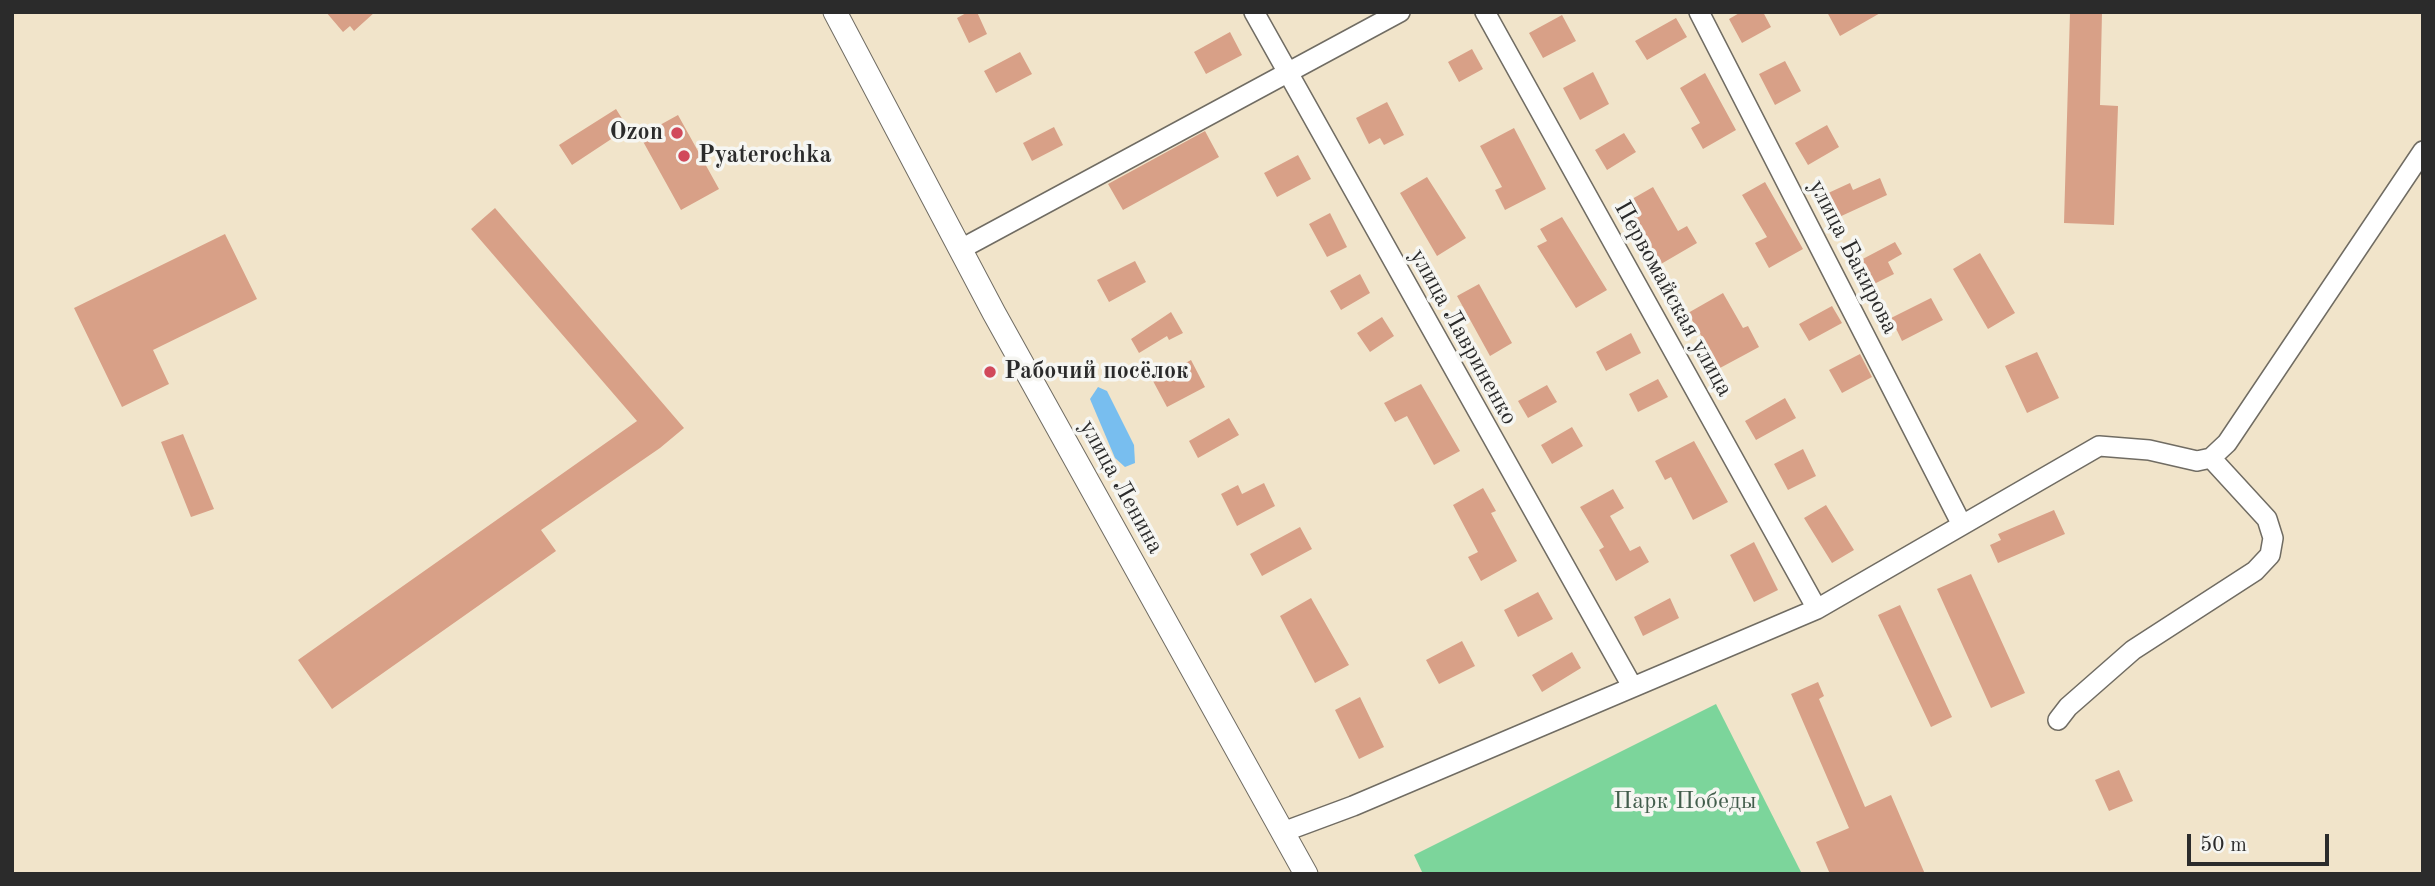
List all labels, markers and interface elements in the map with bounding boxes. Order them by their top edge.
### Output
place label: Ozon [609,119,663,147]
marker: Ozon [669,125,685,141]
place label: Pyaterochka [698,142,832,170]
marker: Pyaterochka [676,148,692,164]
street label: улица Бакирова [1802,175,1904,339]
street label: Первомайская улица [1607,196,1739,402]
street label: улица Лавриненко [1403,244,1523,430]
place label: Рабочий посёлок [1004,358,1189,386]
marker: Рабочий посёлок [982,364,998,380]
street label: улица Ленина [1072,415,1170,559]
park label: Парк Победы [1613,788,1757,816]
scale bar [2190,820,2332,864]
text: 50 m [2200,835,2247,856]

